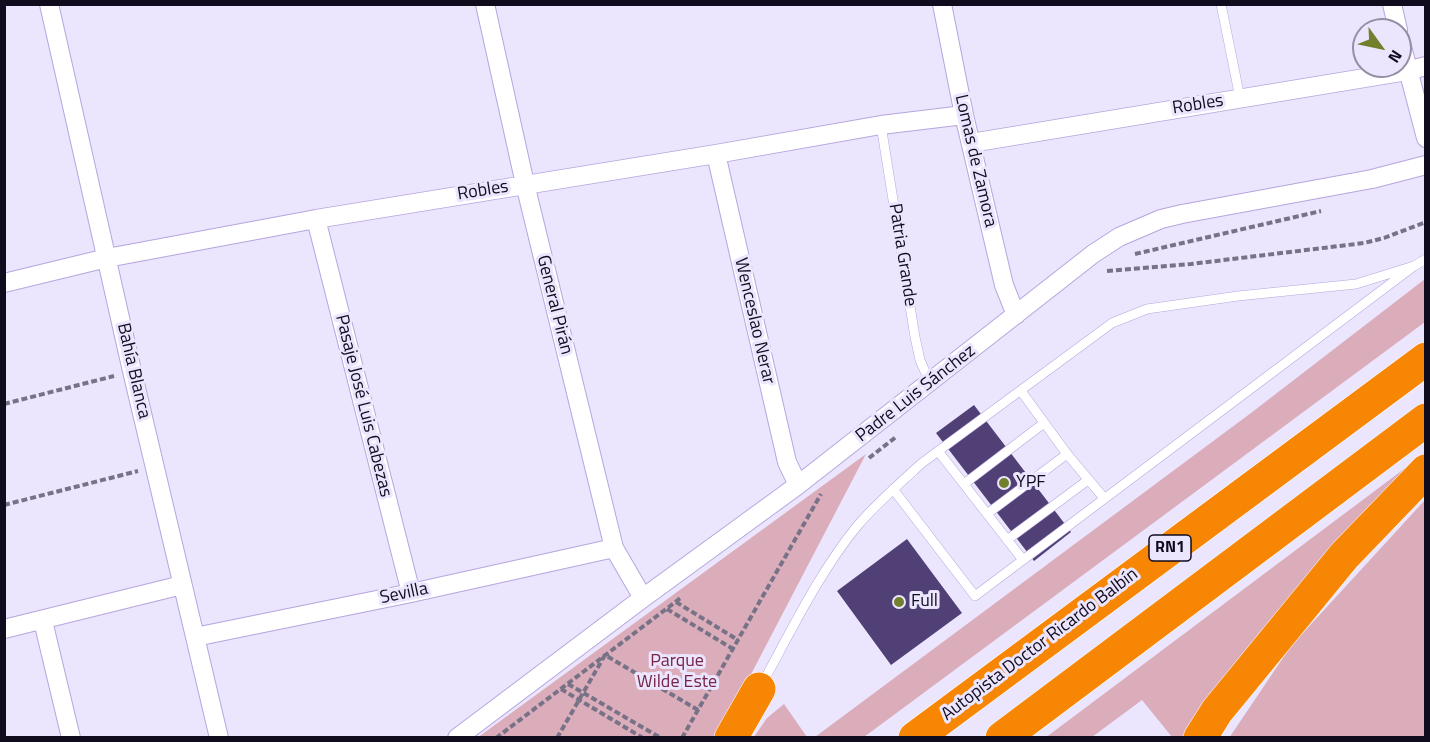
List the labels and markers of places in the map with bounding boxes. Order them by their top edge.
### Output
place label: YPF [1016,472,1046,494]
marker: YPF [997,476,1011,490]
place label: Full [911,591,938,613]
marker: Full [892,595,906,609]

